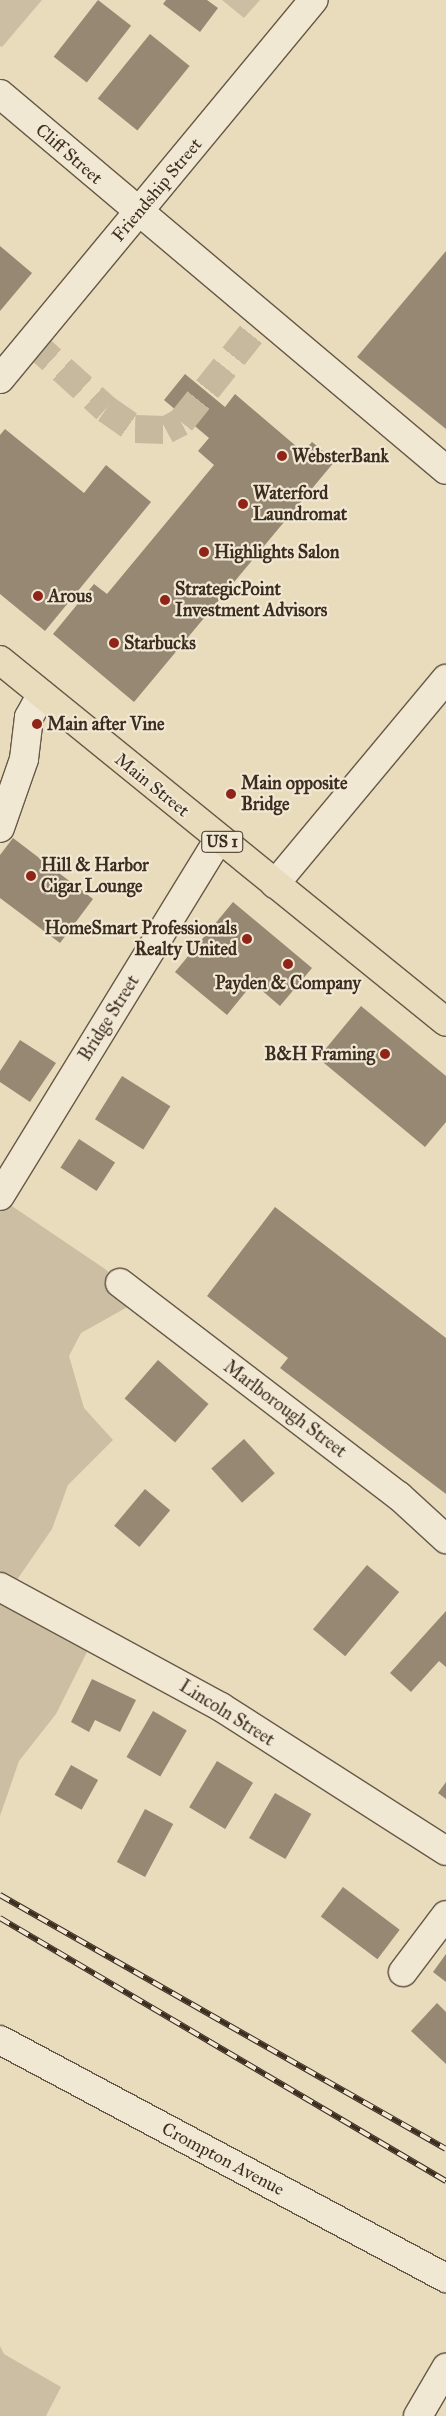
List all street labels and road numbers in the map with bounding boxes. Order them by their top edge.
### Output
street label: Cliff Street [31,119,107,189]
street label: Friendship Street [107,134,207,246]
street label: Main Street [110,748,194,822]
road number: US 1 [201,829,243,856]
street label: Bridge Street [74,971,144,1065]
street label: Marlborough Street [219,1356,351,1462]
street label: Lincoln Street [176,1675,278,1751]
street label: Crompton Avenue [158,2118,288,2200]

